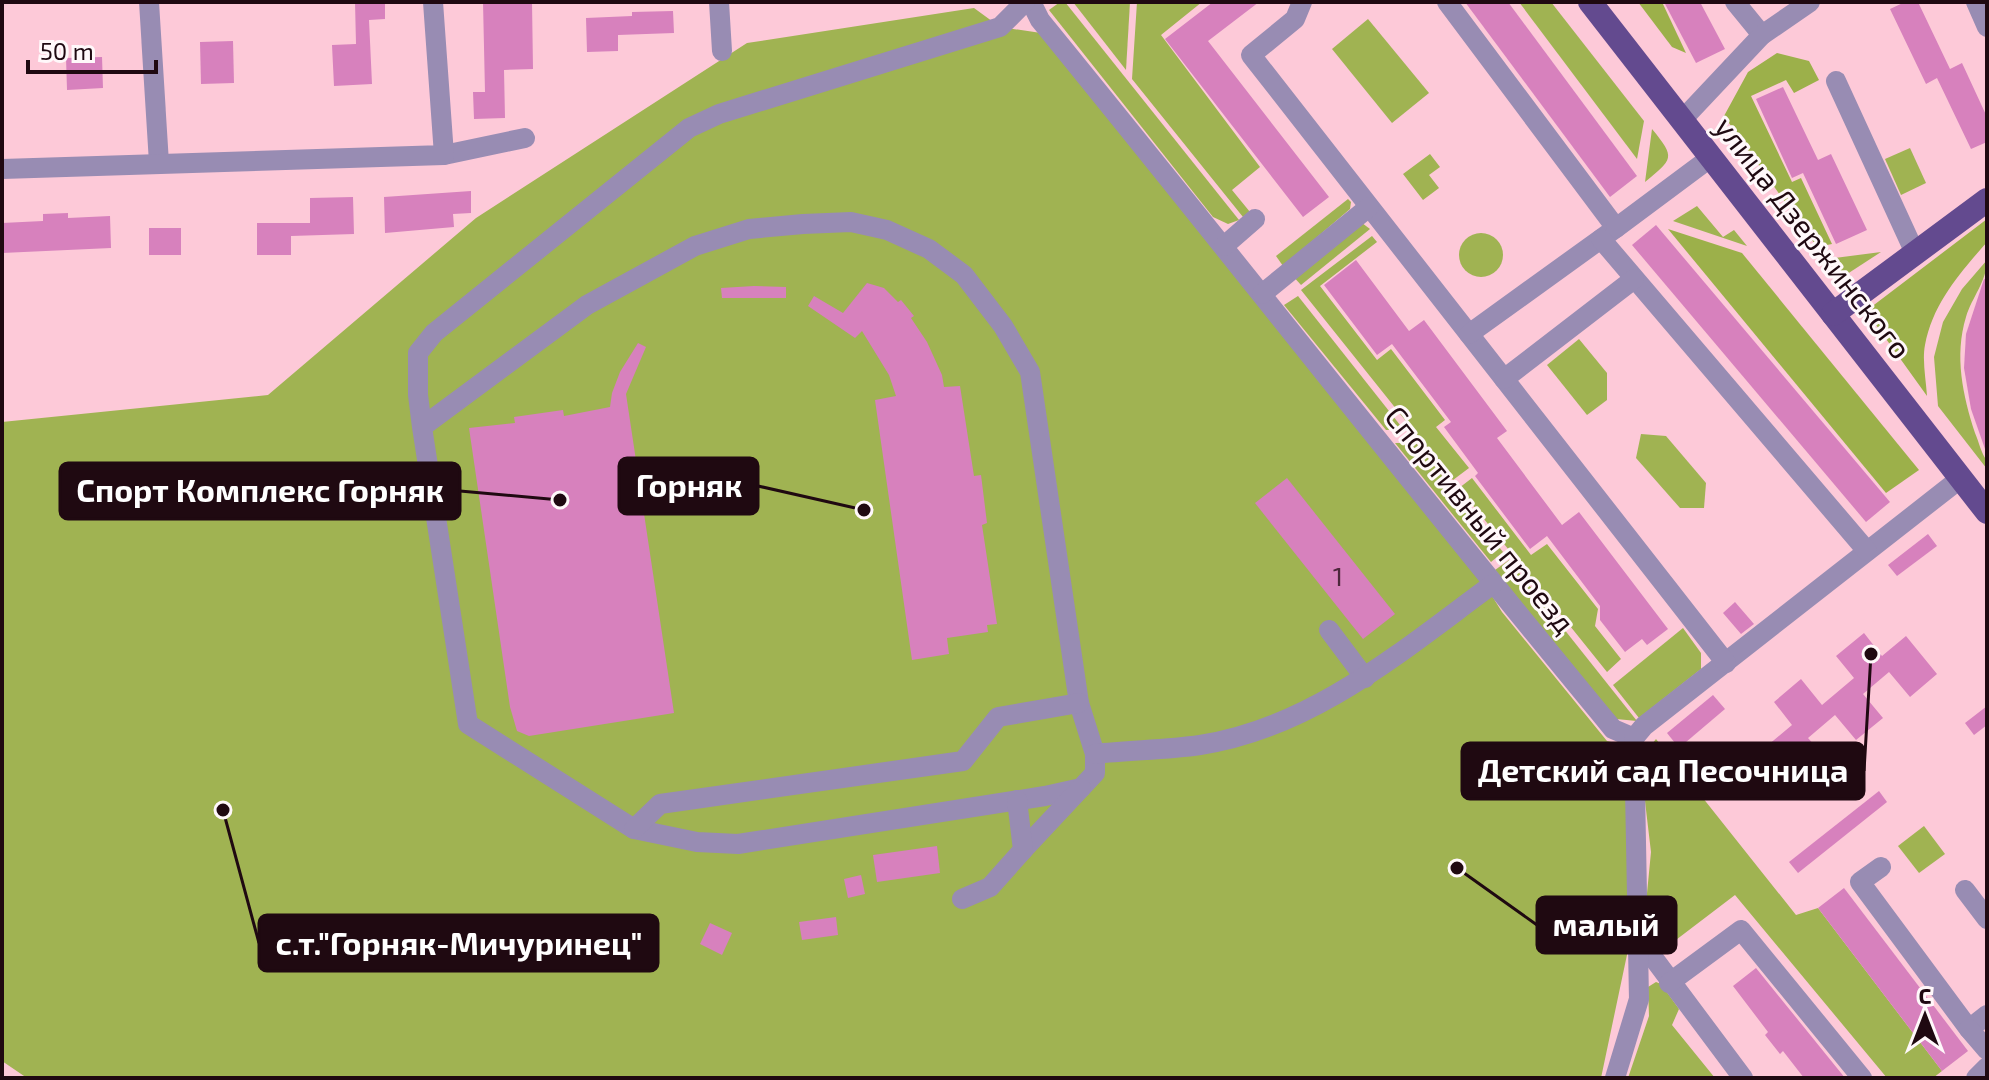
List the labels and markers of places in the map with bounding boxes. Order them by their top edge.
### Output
callout: Горняк [619,458,758,514]
callout: Спорт Комплекс Горняк [60,463,460,519]
callout: Детский сад Песочница [1462,743,1864,799]
callout: малый [1537,897,1676,953]
callout: с.т."Горняк-Мичуринец" [259,915,658,971]

